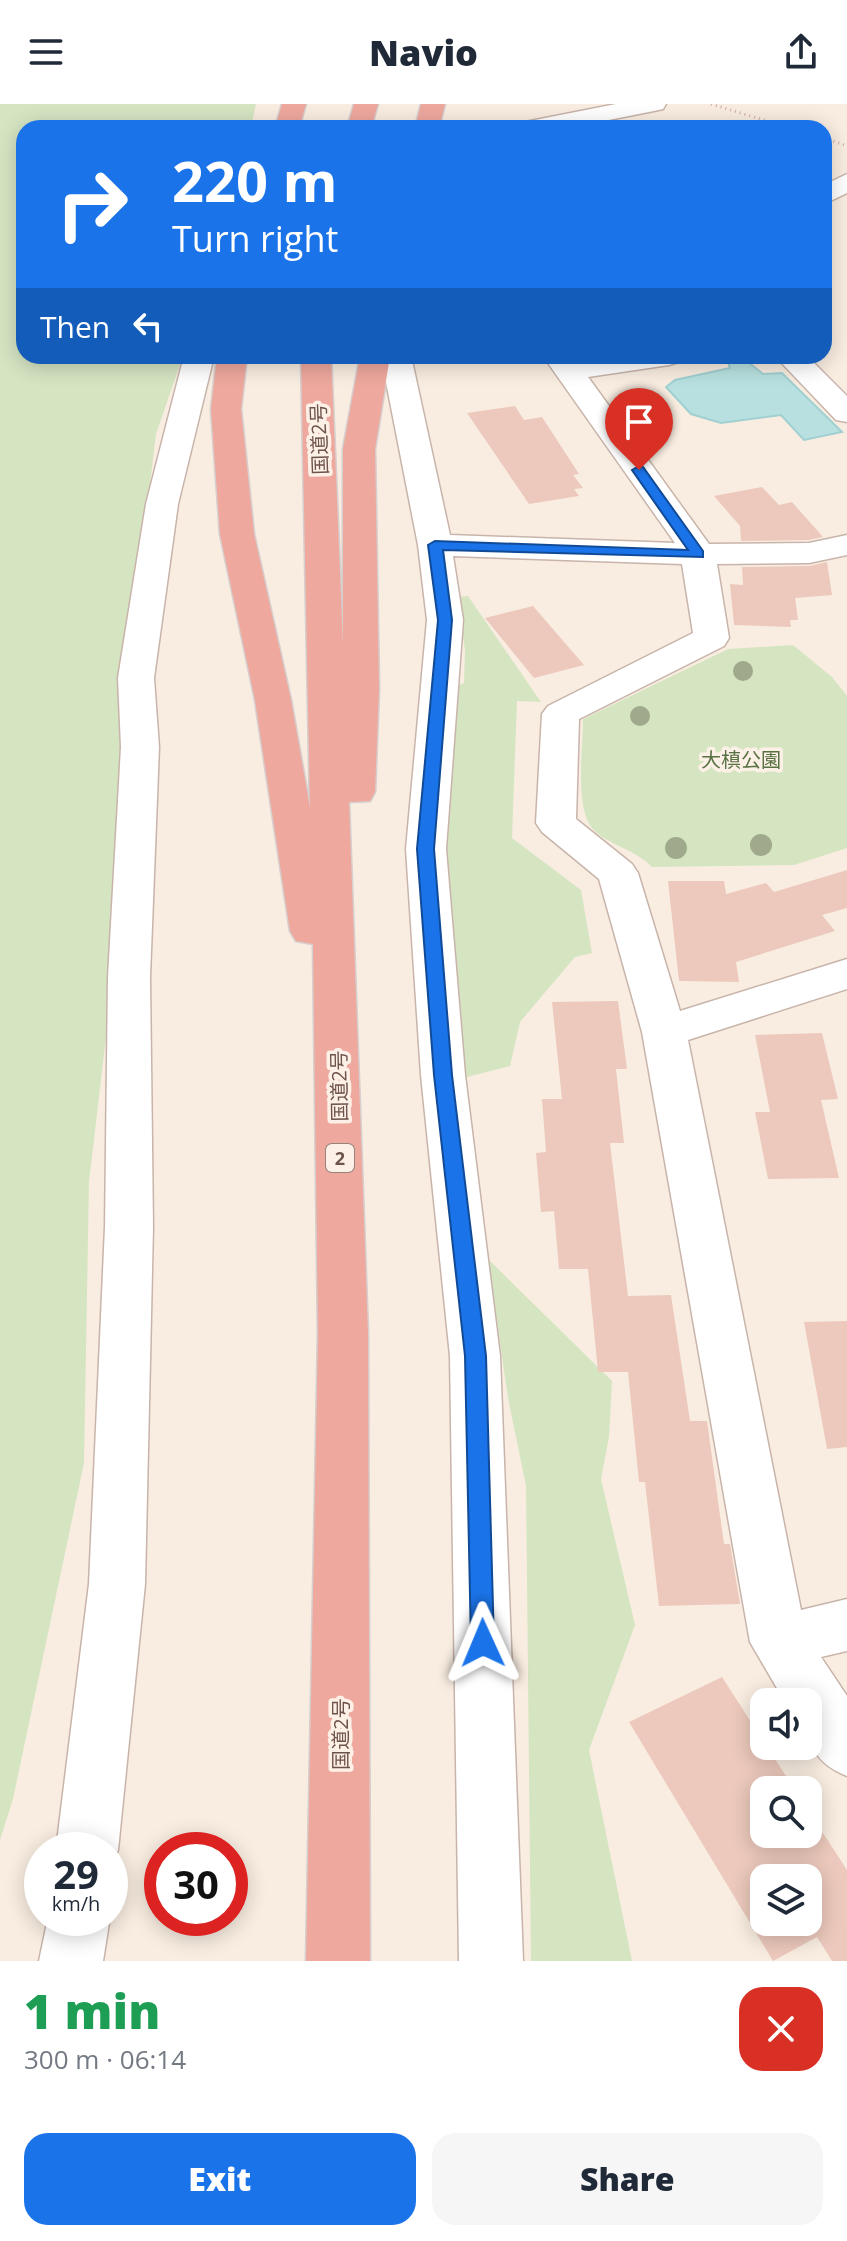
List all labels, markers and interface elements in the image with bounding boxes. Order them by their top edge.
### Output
text: Navio [369,28,478,77]
icon: menu [24,30,68,74]
icon: share [779,30,823,74]
text: 220 m [172,142,338,218]
icon: right [40,152,144,256]
text: Turn right [172,214,338,263]
icon: left [126,304,170,348]
text: Then [40,306,110,347]
pin [605,388,673,470]
icon: arrive [617,400,661,444]
street label: 国道2号 [304,403,334,475]
park label: 大槙公園 [701,746,781,773]
street label: 国道2号 [325,1050,353,1122]
road number: 2 [326,1144,354,1172]
position arrow [441,1601,525,1685]
map controls [750,1688,822,1936]
button: sound [750,1688,822,1760]
street label: 国道2号 [327,1698,354,1770]
button: search [750,1776,822,1848]
speed limit sign: 30 [144,1832,248,1936]
text: 29 [53,1846,99,1901]
button: layers [750,1864,822,1936]
text: km/h [52,1890,100,1917]
text: 1 min [24,1978,160,2043]
button: close [739,1987,823,2071]
text: 300 m · 06:14 [24,2041,186,2077]
button: Exit [24,2133,416,2225]
button: Share [432,2133,823,2225]

